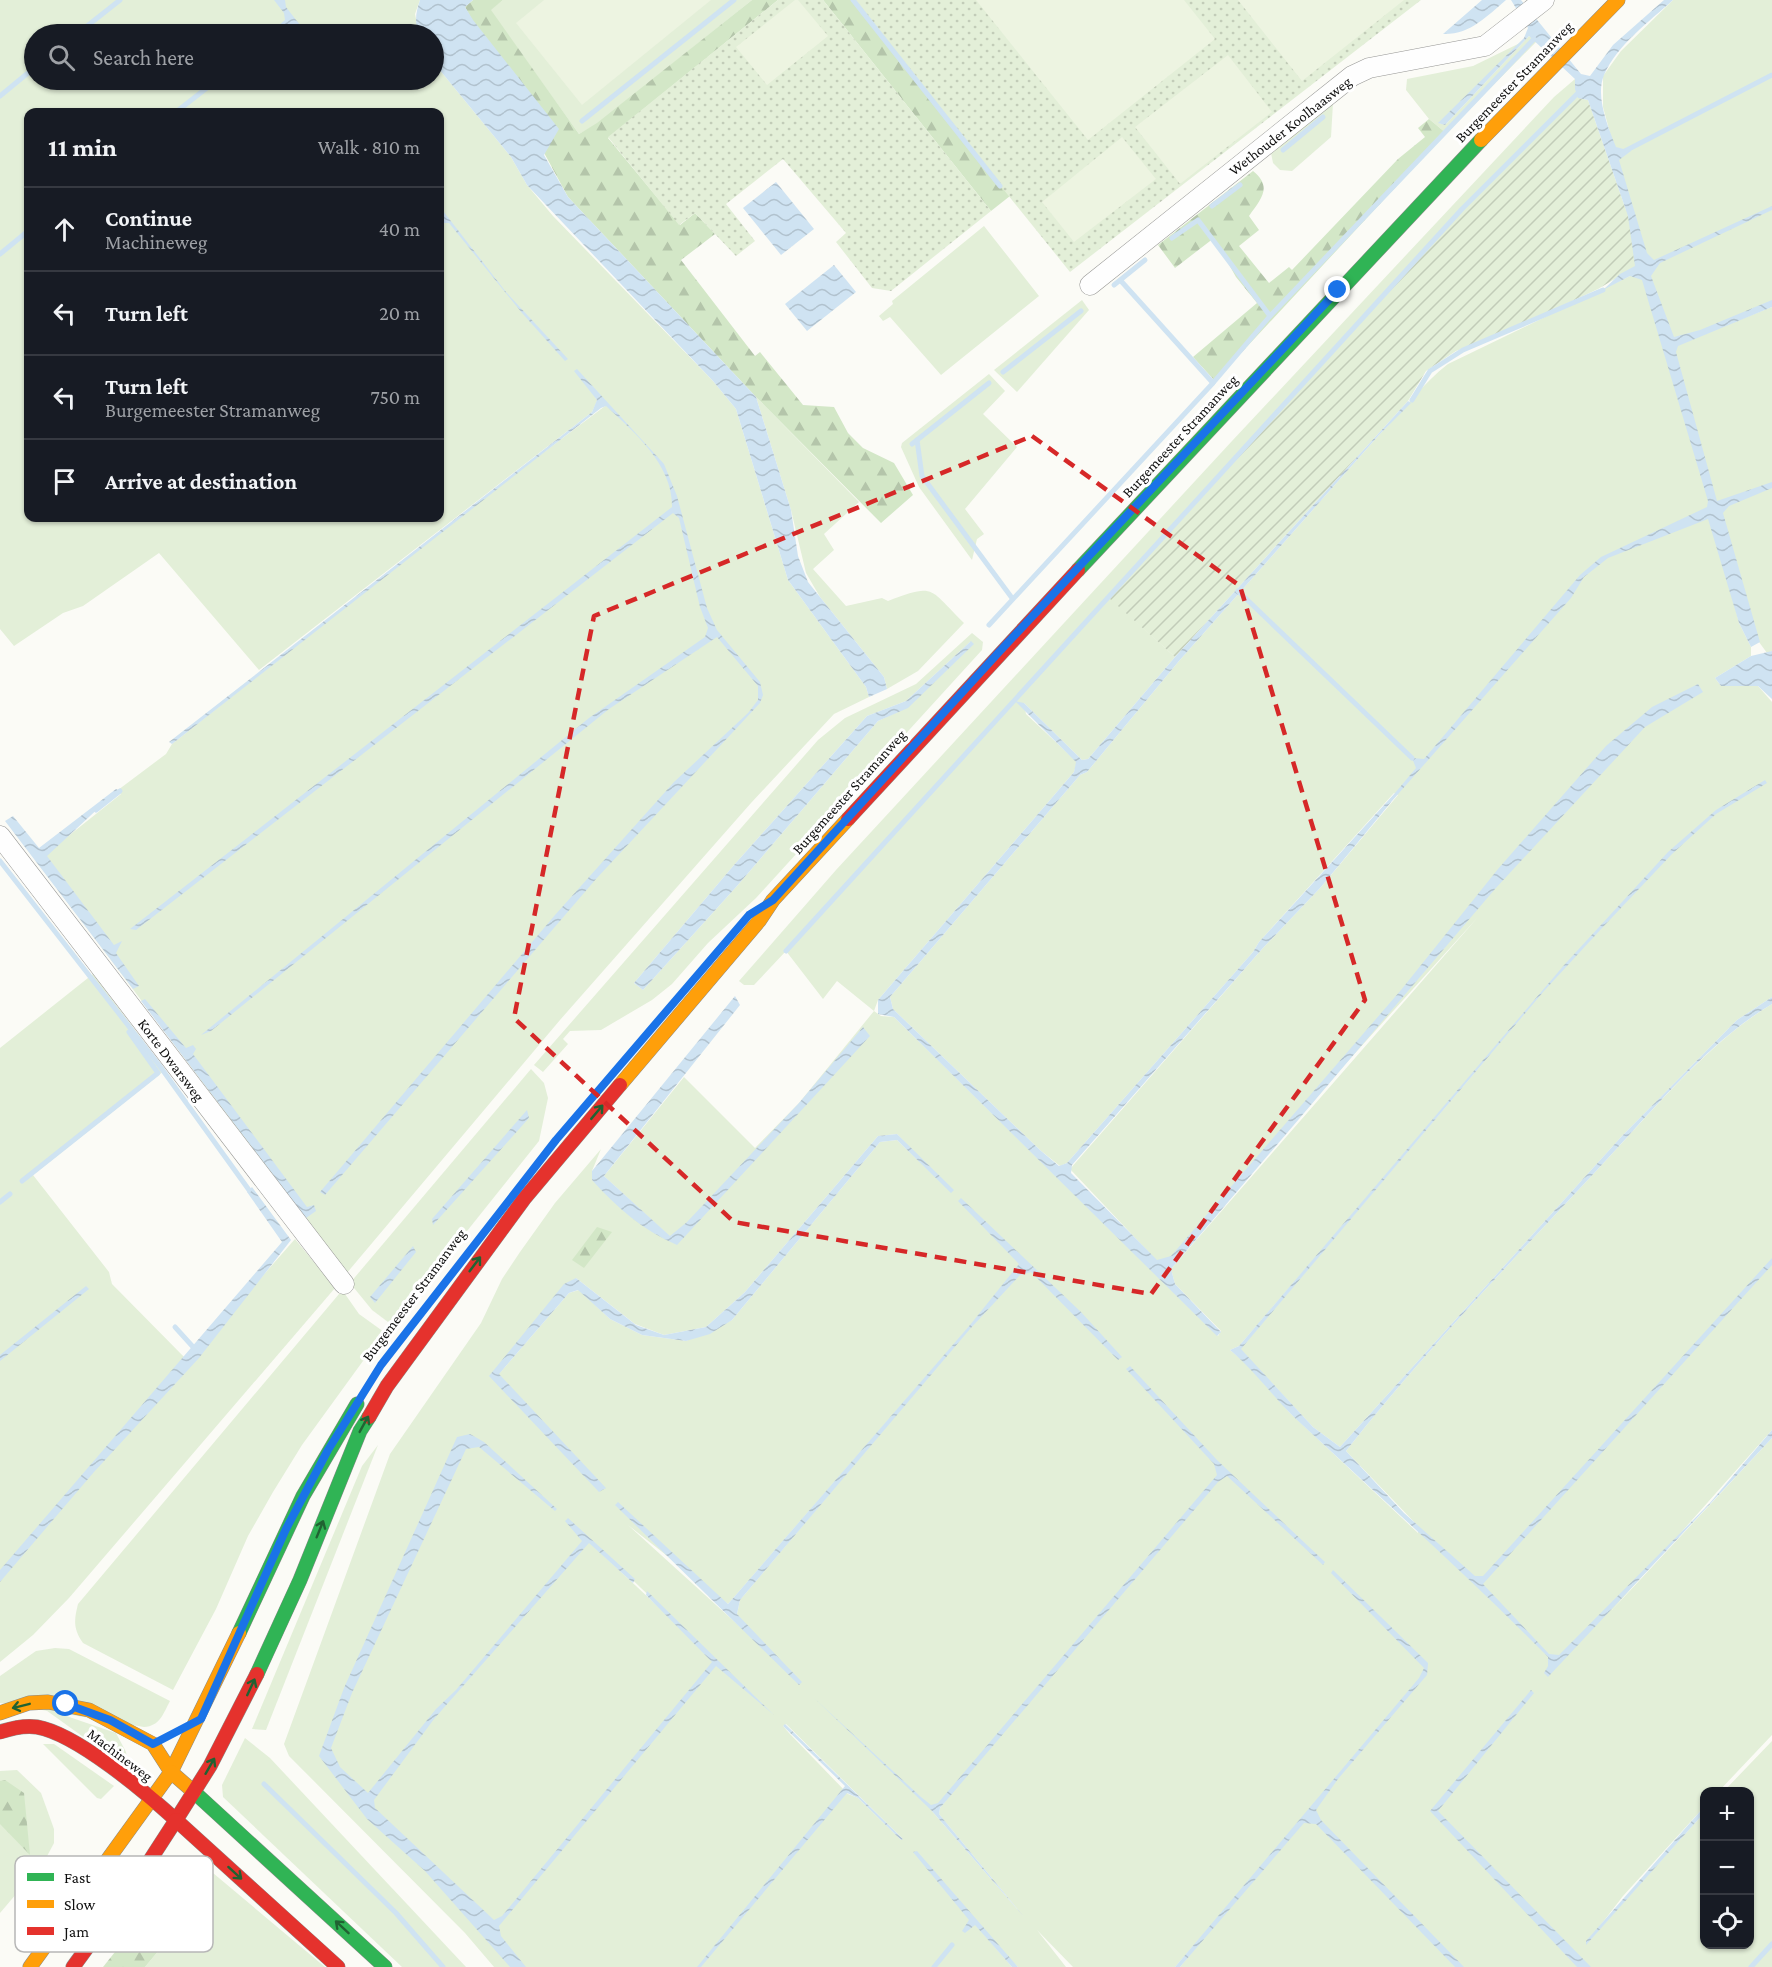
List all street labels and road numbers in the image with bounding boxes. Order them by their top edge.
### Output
street label: Burgemeester Stramanweg [1452,18,1577,146]
street label: Wethouder Koolhaasweg [1226,73,1355,179]
street label: Burgemeester Stramanweg [1119,371,1242,501]
street label: Burgemeester Stramanweg [789,727,910,858]
street label: Korte Dwarsweg [134,1016,207,1105]
street label: Burgemeester Stramanweg [359,1226,470,1365]
street label: Machineweg [84,1725,156,1785]

